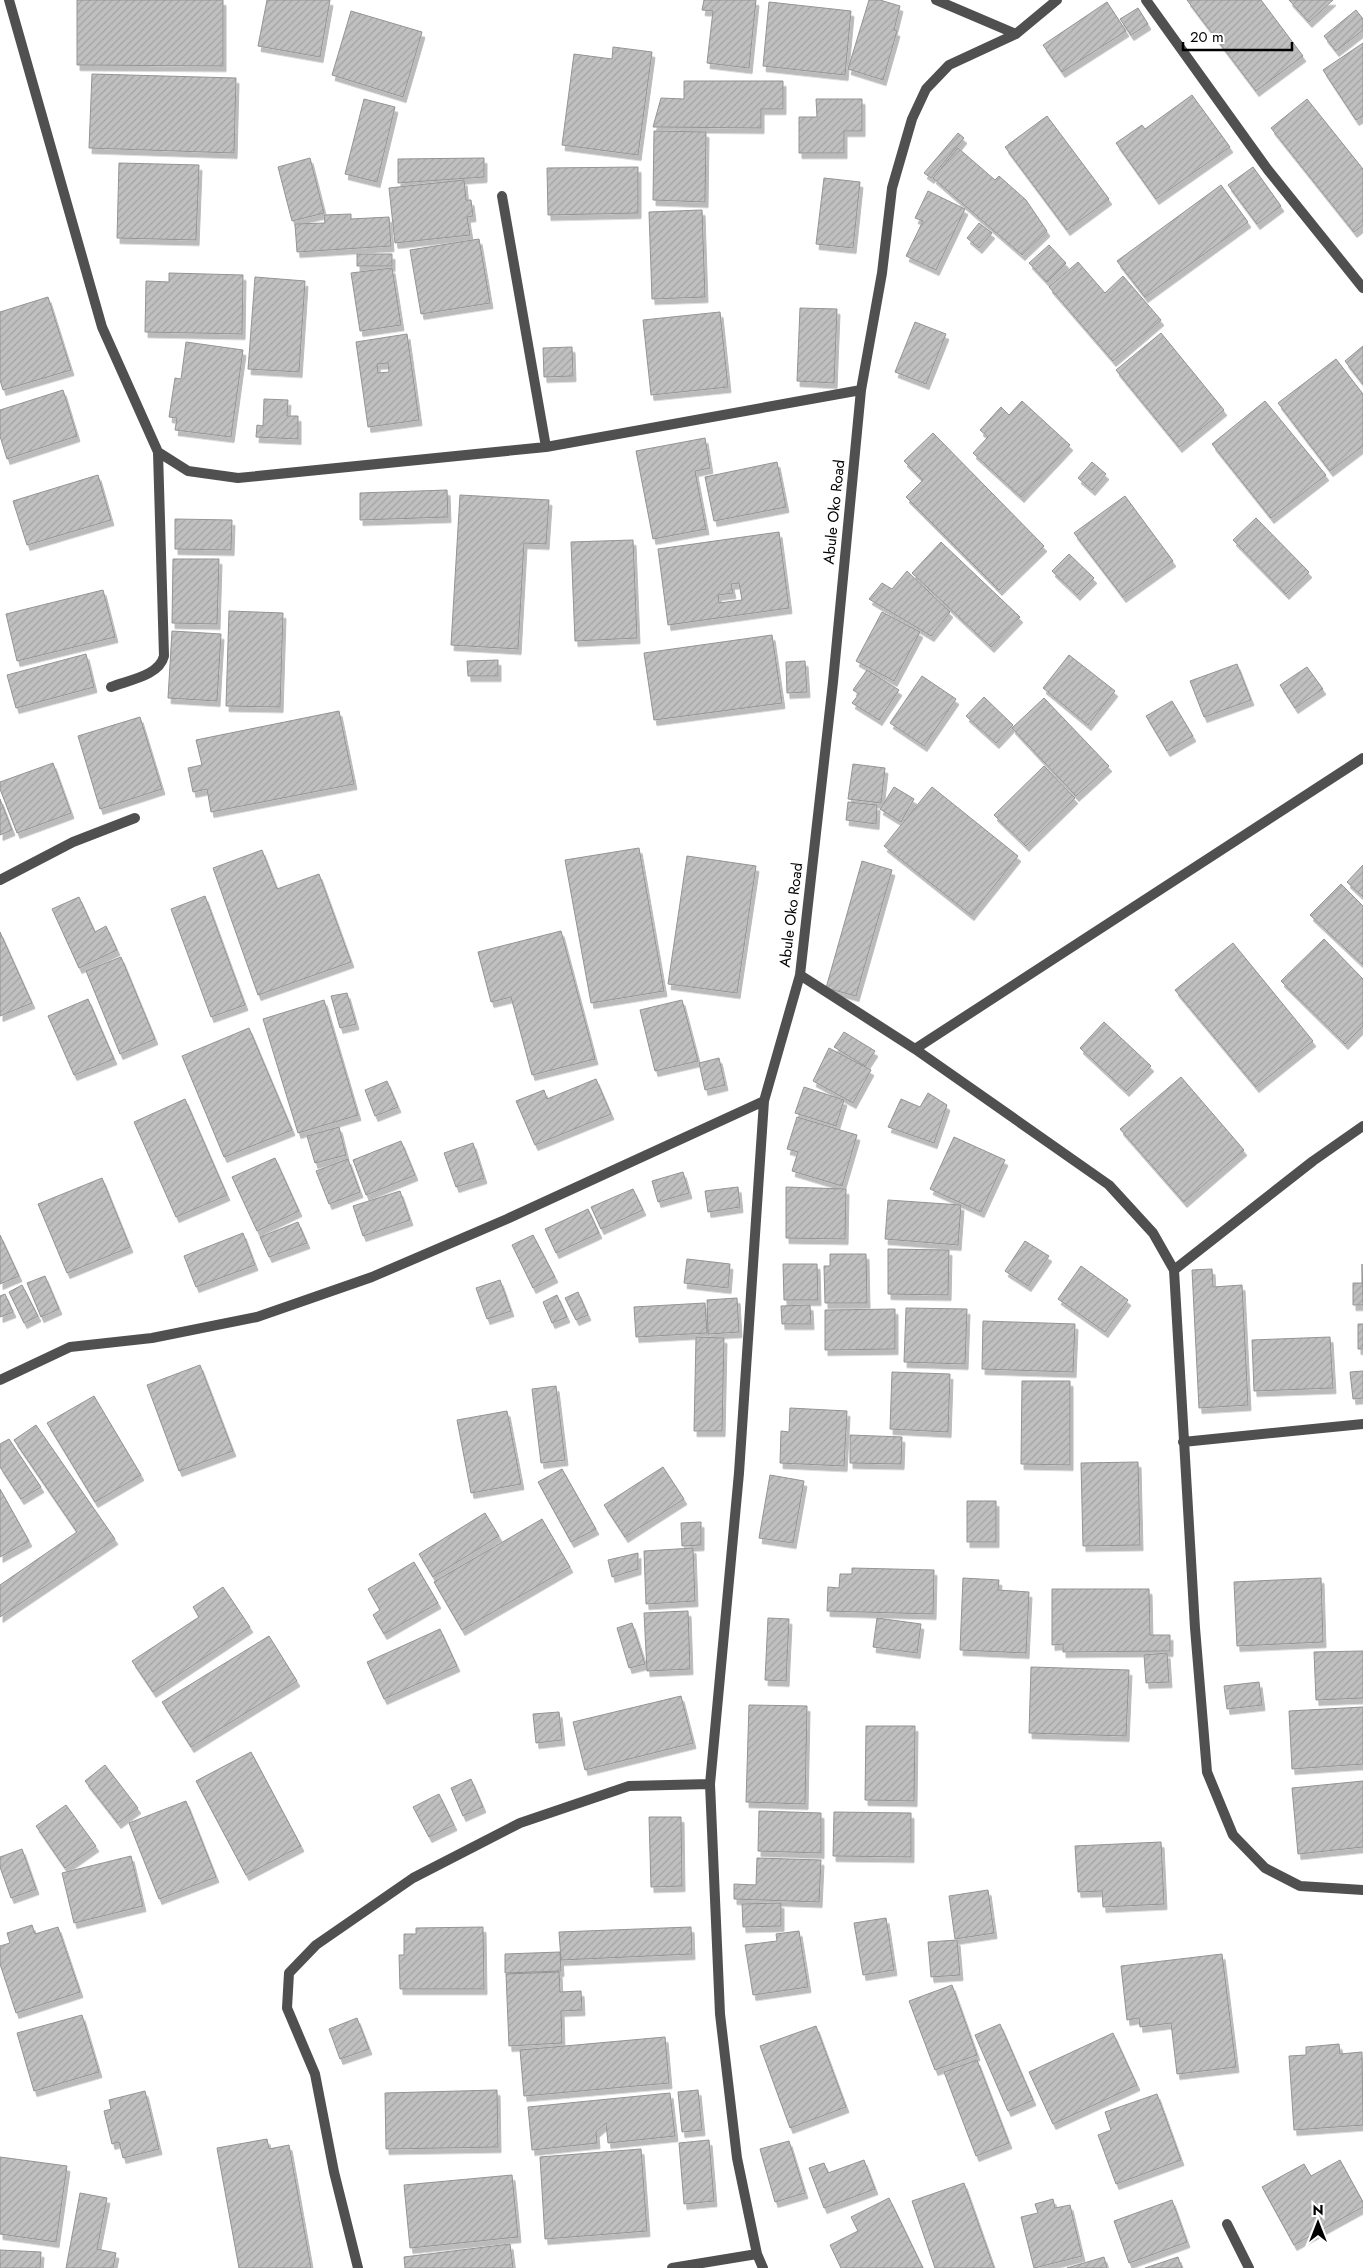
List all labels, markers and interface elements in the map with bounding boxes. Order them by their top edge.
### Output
scale bar [1183,20,1292,52]
text: 20 m [1190,26,1224,48]
street label: Abule Oko Road [818,458,850,566]
street label: Abule Oko Road [774,861,808,969]
north arrow [1293,2198,1343,2248]
text: N [1312,2200,1324,2220]

